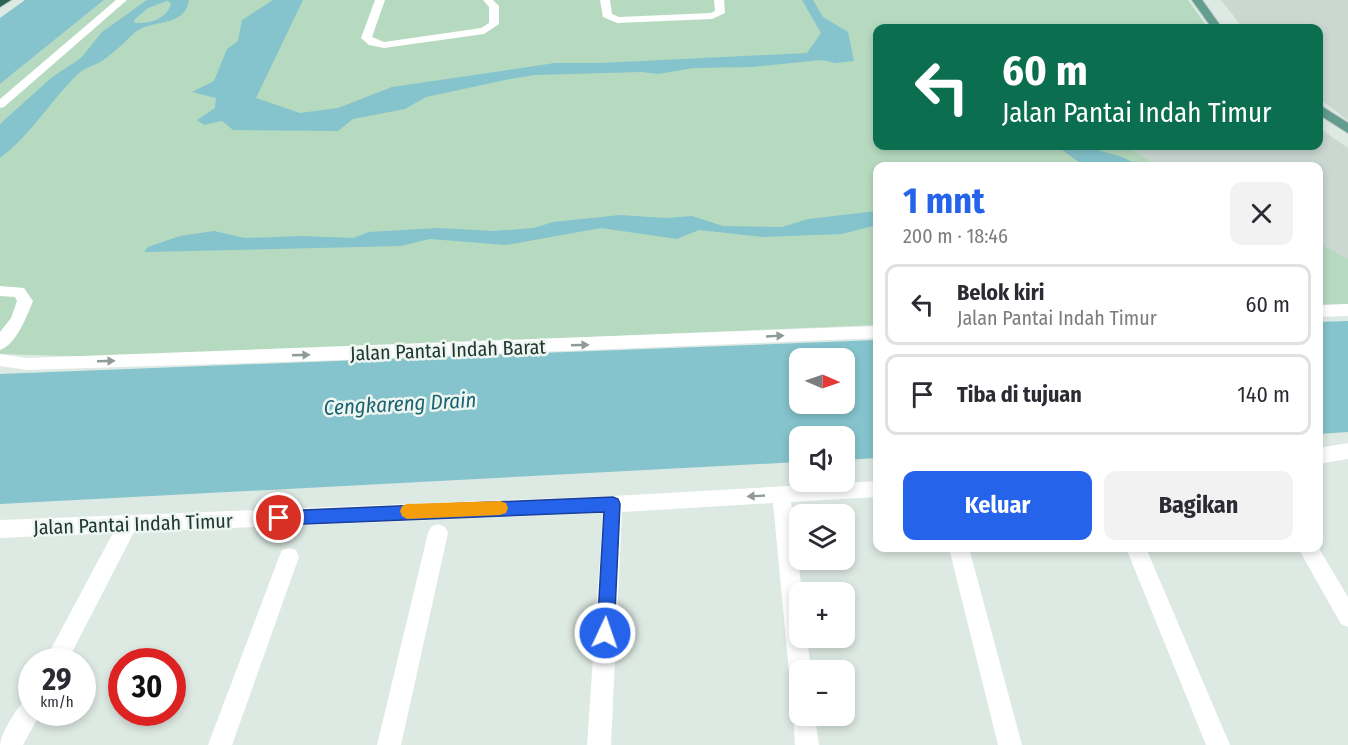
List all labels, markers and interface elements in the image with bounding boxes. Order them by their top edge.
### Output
text: 60 m [1002,46,1088,96]
icon: left [903,48,981,126]
text: Jalan Pantai Indah Timur [1002,97,1272,129]
text: 1 mnt [903,179,985,223]
button: close [1230,182,1293,245]
text: 200 m · 18:46 [903,224,1008,248]
text: Belok kiri [957,279,1045,306]
icon: left [906,288,939,321]
text: 60 m [1246,291,1290,318]
text: Jalan Pantai Indah Timur [957,306,1157,330]
one-way arrow [765,332,784,341]
street label: Jalan Pantai Indah Barat [350,335,547,365]
one-way arrow [570,340,589,349]
north arrow [789,348,855,414]
map controls [789,348,855,726]
one-way arrow [292,350,311,360]
one-way arrow [97,356,116,366]
icon: arrive [906,378,939,411]
text: Tiba di tujuan [957,381,1082,408]
text: 140 m [1237,381,1290,408]
water label: Cengkareng Drain [323,387,477,421]
button: sound [789,426,855,492]
button: Keluar [903,471,1092,540]
button: Bagikan [1104,471,1293,540]
one-way arrow [747,491,766,501]
pin [253,492,304,543]
icon: arrive [262,501,295,534]
button: layers [789,504,855,570]
street label: Jalan Pantai Indah Timur [33,509,233,539]
button: + [789,582,855,648]
position arrow [573,601,637,665]
speed limit sign: 30 [108,648,186,726]
button: − [789,660,855,726]
text: 29 [42,662,72,698]
text: km/h [40,693,74,711]

